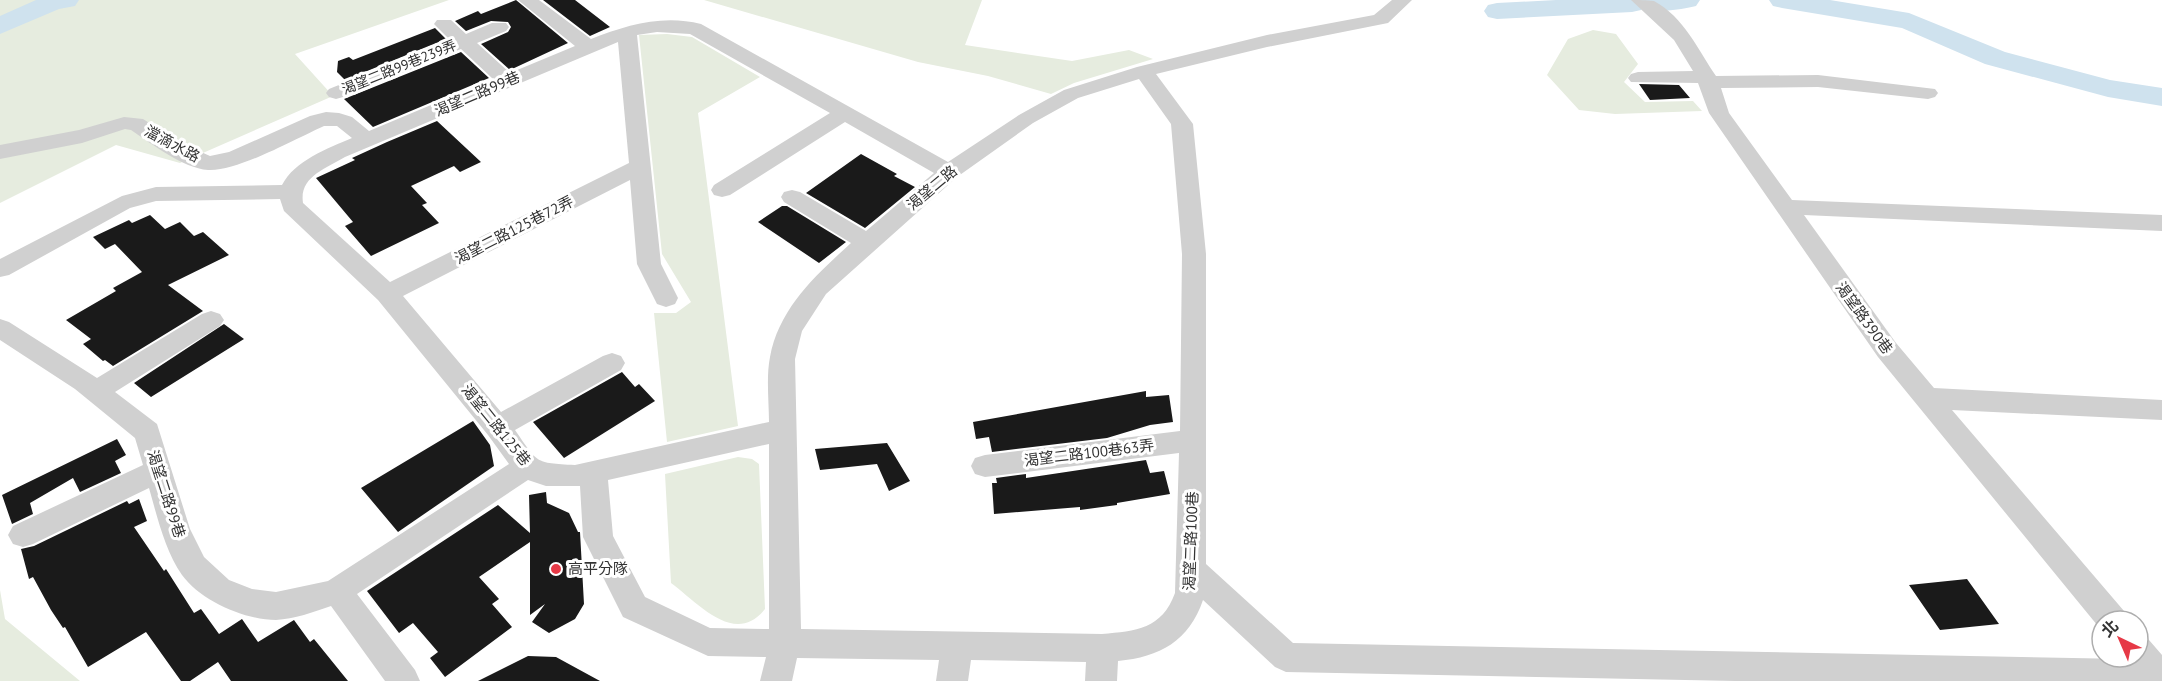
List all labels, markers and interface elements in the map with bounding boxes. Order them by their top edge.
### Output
street label: 渴望二路99巷239弄 [339,36,459,98]
street label: 渴望二路99巷 [431,67,523,120]
street label: 澢滴水路 [141,121,203,166]
street label: 渴望二路 [903,161,961,214]
street label: 渴望二路125巷72弄 [451,191,576,268]
street label: 渴望路390巷 [1832,278,1897,357]
street label: 渴望二路125巷 [458,380,535,469]
street label: 渴望二路100巷63弄 [1023,435,1155,470]
street label: 渴望二路99巷 [143,447,190,540]
street label: 渴望二路100巷 [1179,491,1202,591]
place label: 高平分隊 [568,559,628,578]
marker: 高平分隊 [549,562,563,576]
north arrow [2090,609,2150,669]
text: 北 [2097,615,2122,641]

